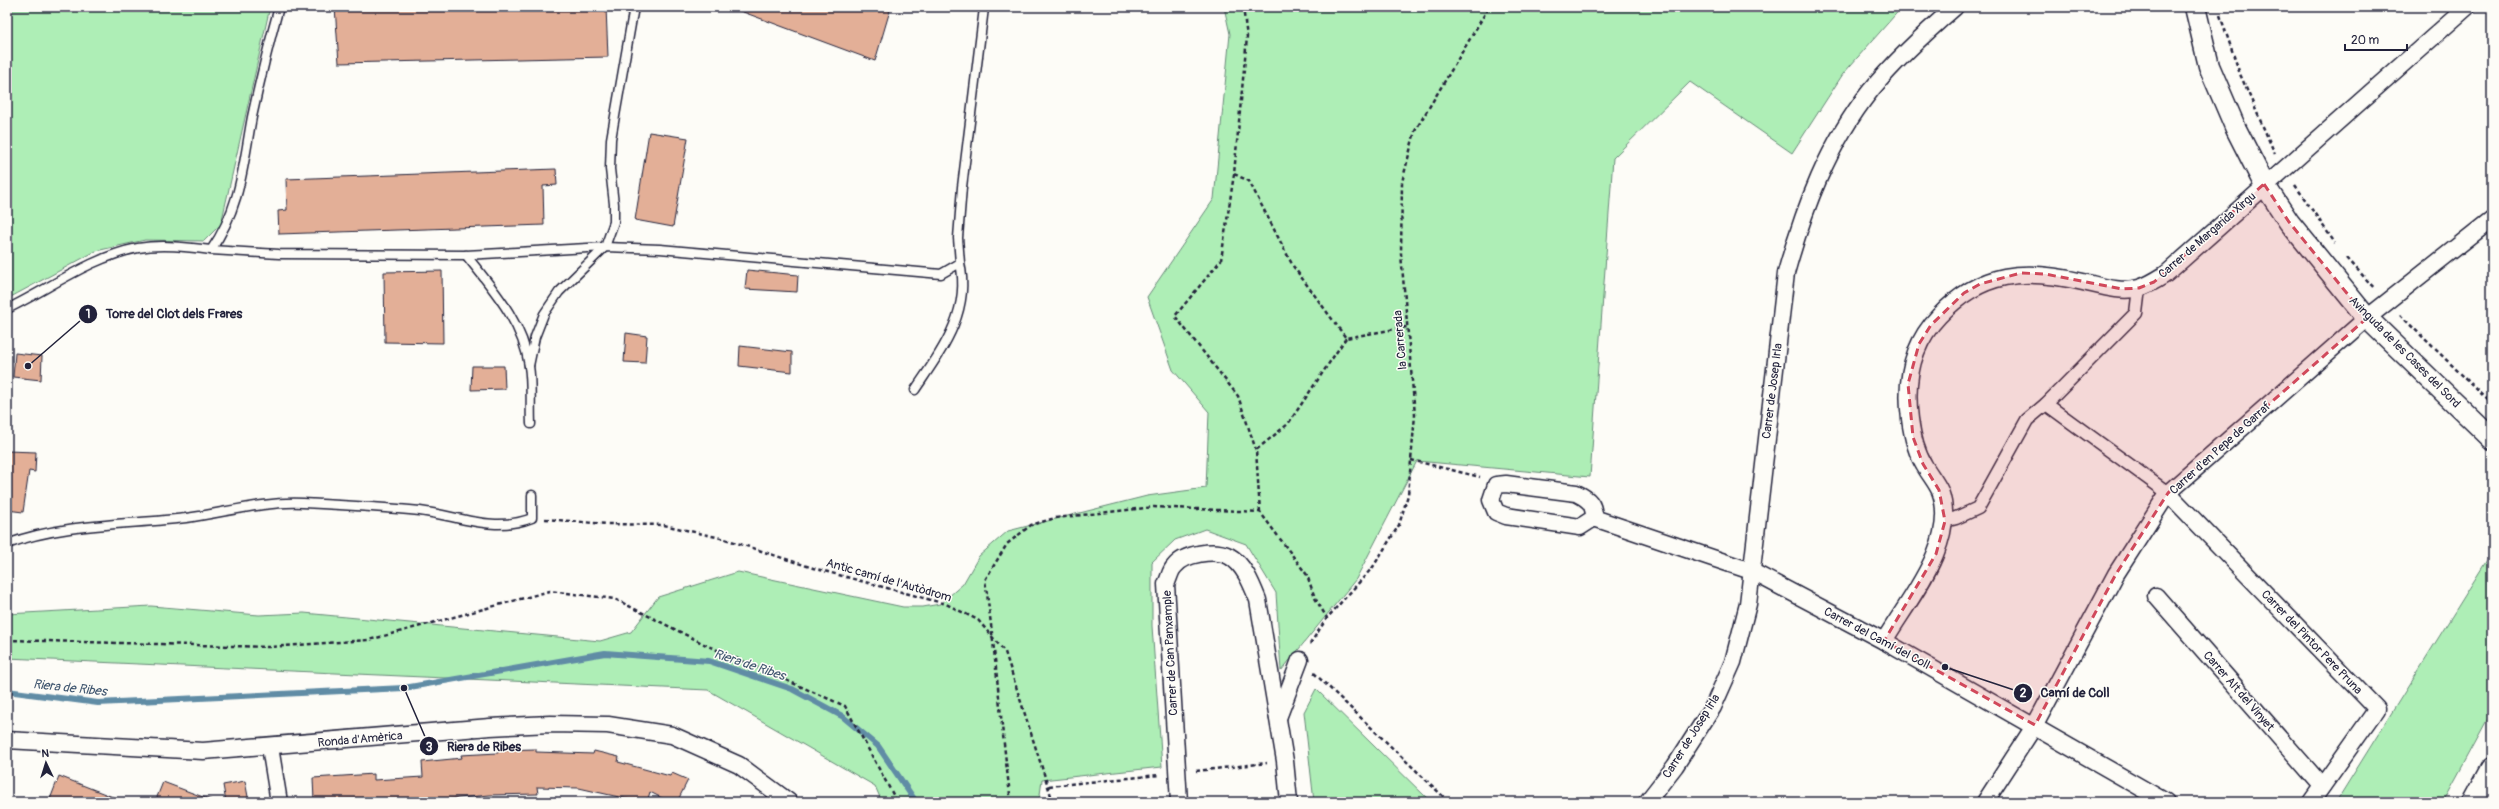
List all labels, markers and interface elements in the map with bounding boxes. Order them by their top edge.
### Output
scale bar [2345,26,2407,52]
text: 20 m [2351,33,2380,48]
street label: Carrer de Margarida Xirgu [2155,189,2259,282]
street label: Avinguda de les Cases del Sord [2346,293,2464,411]
callout: Torre del Clot dels Frares [78,301,250,326]
text: Torre del Clot dels Frares [105,306,242,322]
text: 1 [86,307,90,322]
street label: la Carrerada [1390,309,1411,370]
street label: Carrer de Josep Irla [1759,342,1786,440]
street label: Carrer d'en Pepe de Garraf [2167,399,2274,498]
street label: Antic camí de l'Autòdrom [825,555,954,606]
street label: Carrer del Pintor Pere Pruna [2258,587,2366,698]
street label: Carrer de Can Panxample [1160,590,1181,716]
street label: Carrer del Camí del Coll [1821,604,1933,673]
water label: Riera de Ribes [712,646,789,685]
street label: Carrer Alt del Vinyet [2200,648,2278,735]
water label: Riera de Ribes [32,676,110,700]
callout: Camí de Coll [2013,680,2118,705]
text: Camí de Coll [2041,685,2110,701]
text: 2 [2020,686,2027,701]
street label: Carrer de Josep Irla [1659,691,1724,781]
street label: Ronda d'Amèrica [317,728,403,751]
callout: Riera de Ribes [419,734,529,759]
text: Riera de Ribes [447,739,521,755]
text: 3 [426,740,433,755]
north arrow [26,743,66,783]
text: N [41,747,50,760]

